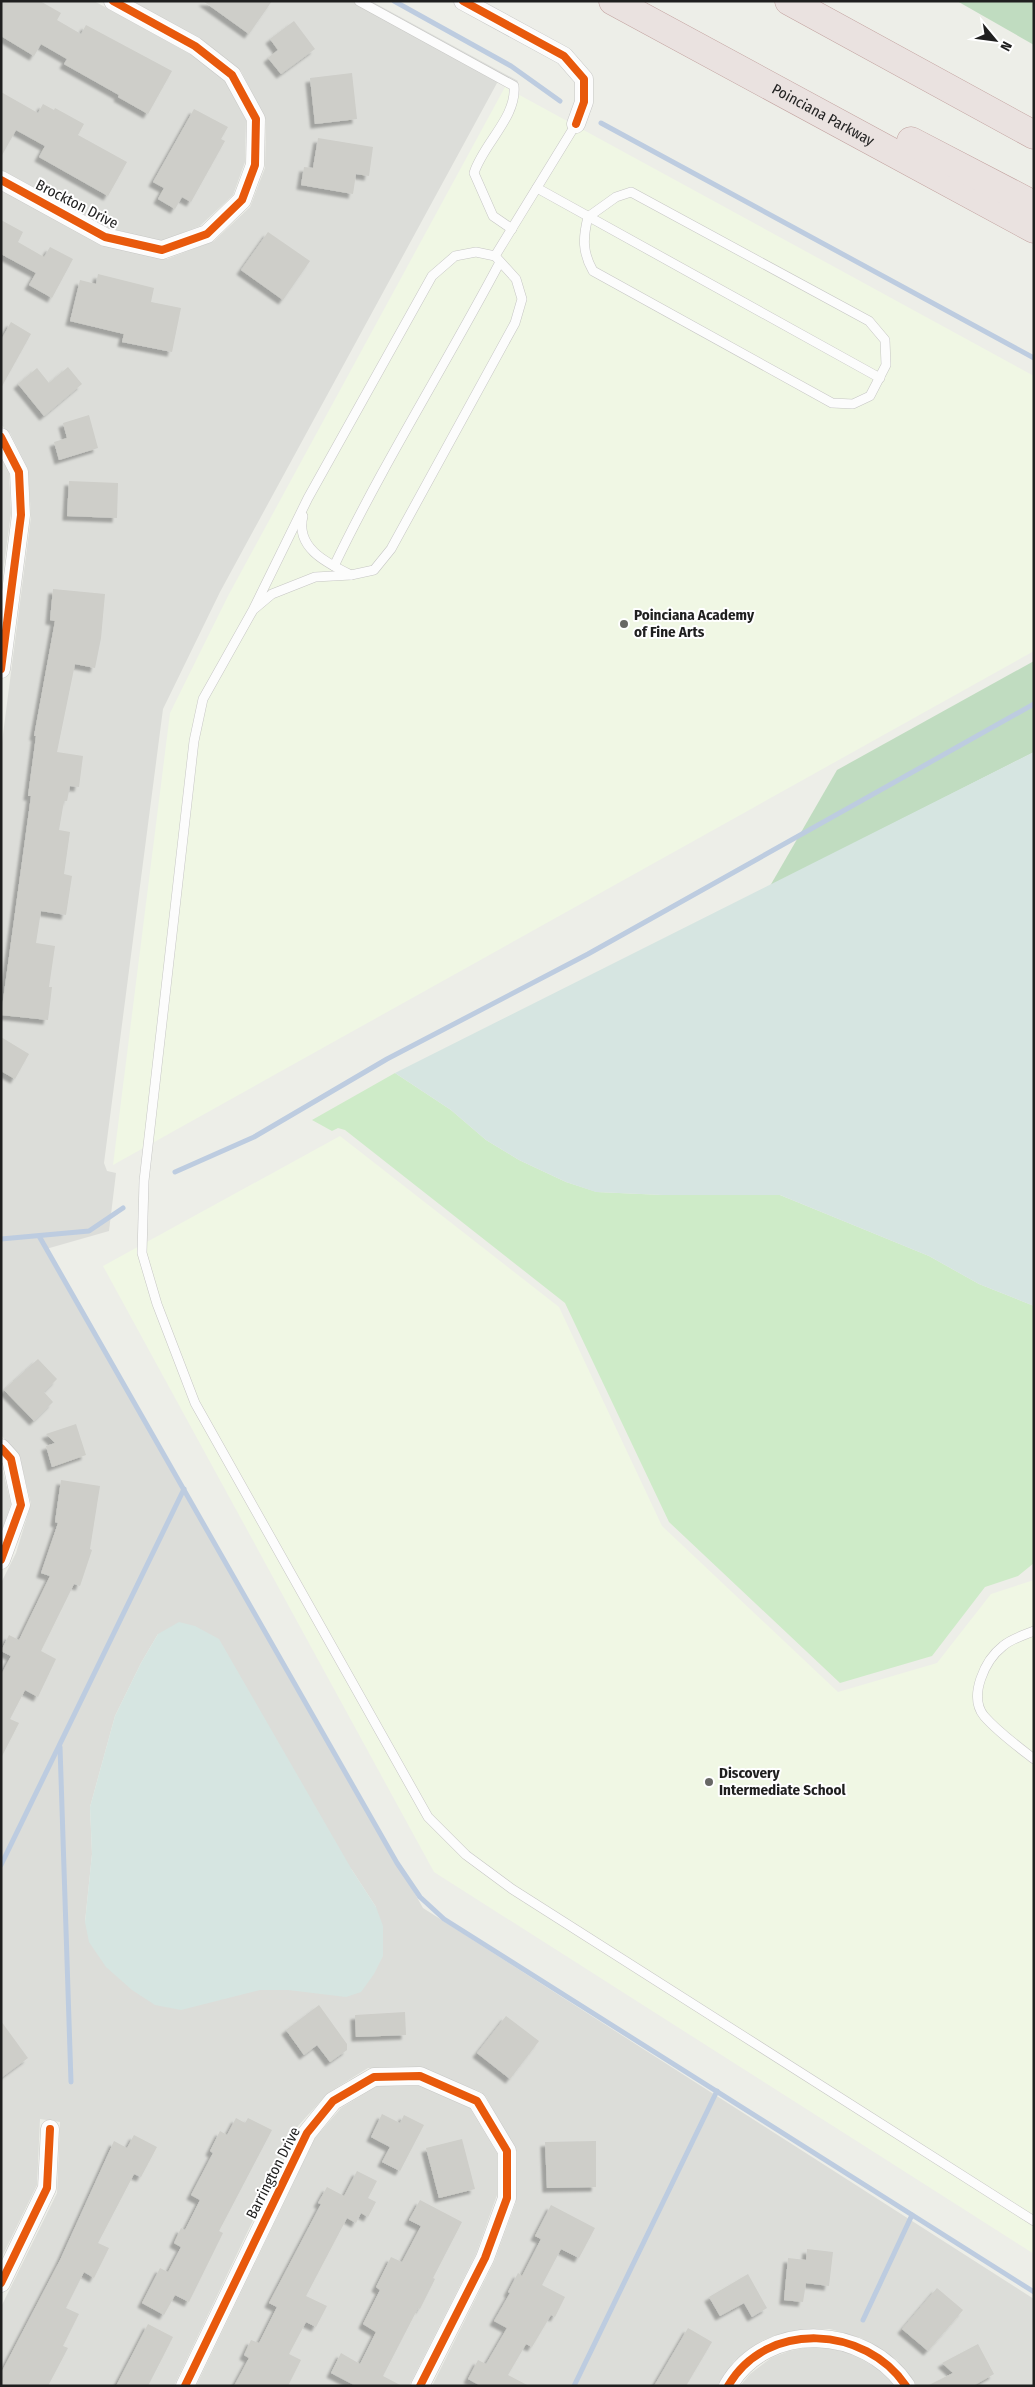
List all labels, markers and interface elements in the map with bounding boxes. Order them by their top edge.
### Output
north arrow [970,15,1020,65]
text: N [996,38,1015,54]
street label: Poinciana Parkway [769,80,878,150]
street label: Brockton Drive [33,176,121,232]
place label: Poinciana Academy of Fine Arts [634,606,755,641]
marker: Poinciana Academy of Fine Arts [618,618,630,630]
place label: Discovery Intermediate School [719,1764,847,1799]
marker: Discovery Intermediate School [703,1776,715,1788]
street label: Barrington Drive [242,2124,304,2222]

